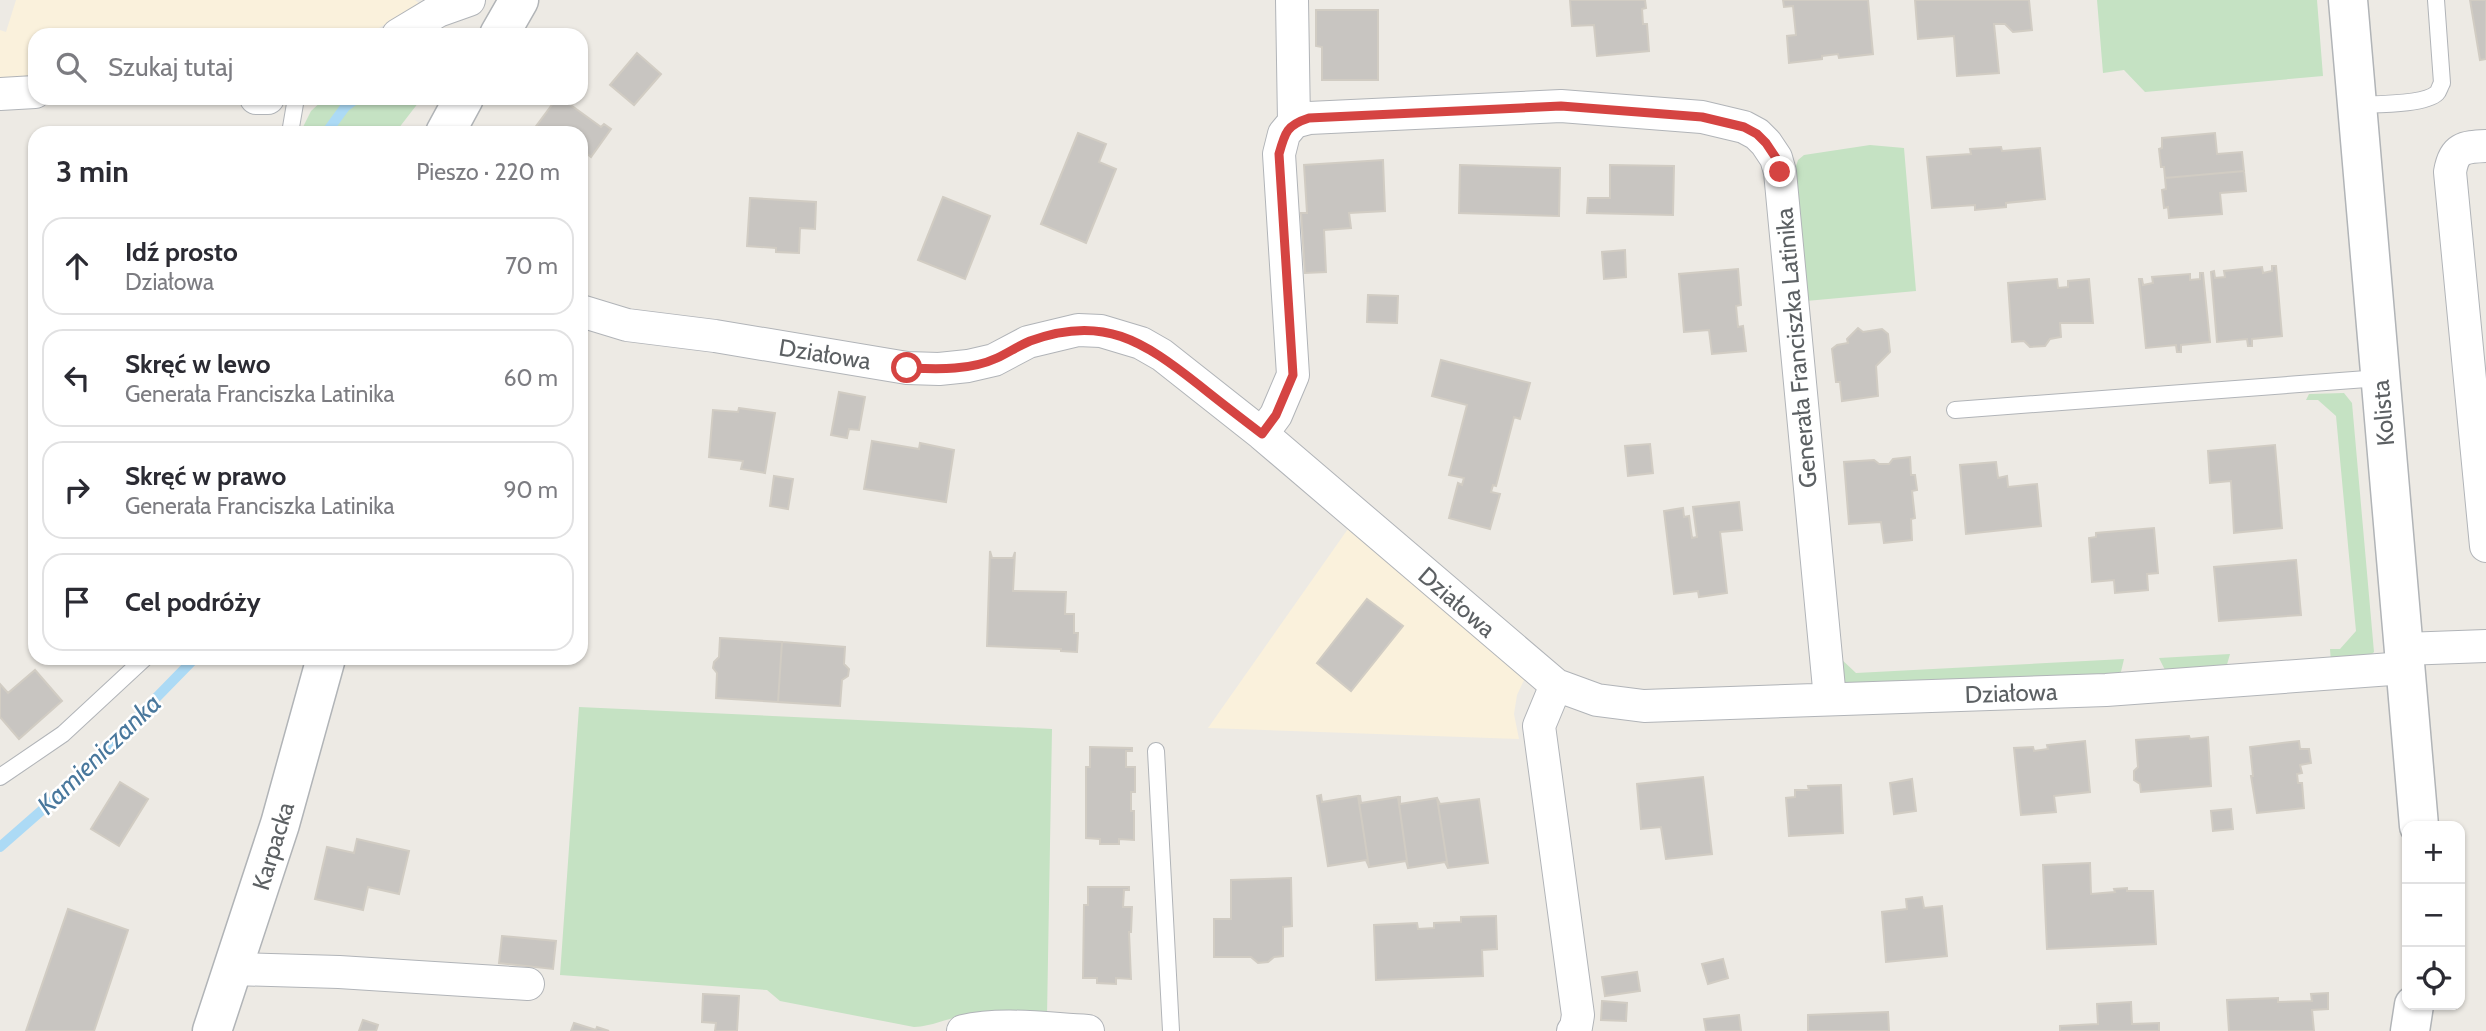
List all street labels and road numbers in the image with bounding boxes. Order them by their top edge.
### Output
street label: Generała Franciszka Latinika [1769,206,1823,489]
street label: Działowa [777,332,874,376]
street label: Kolista [2366,378,2400,447]
street label: Działowa [1412,561,1502,644]
street label: Działowa [1964,677,2058,709]
street label: Karpacka [246,798,300,894]

